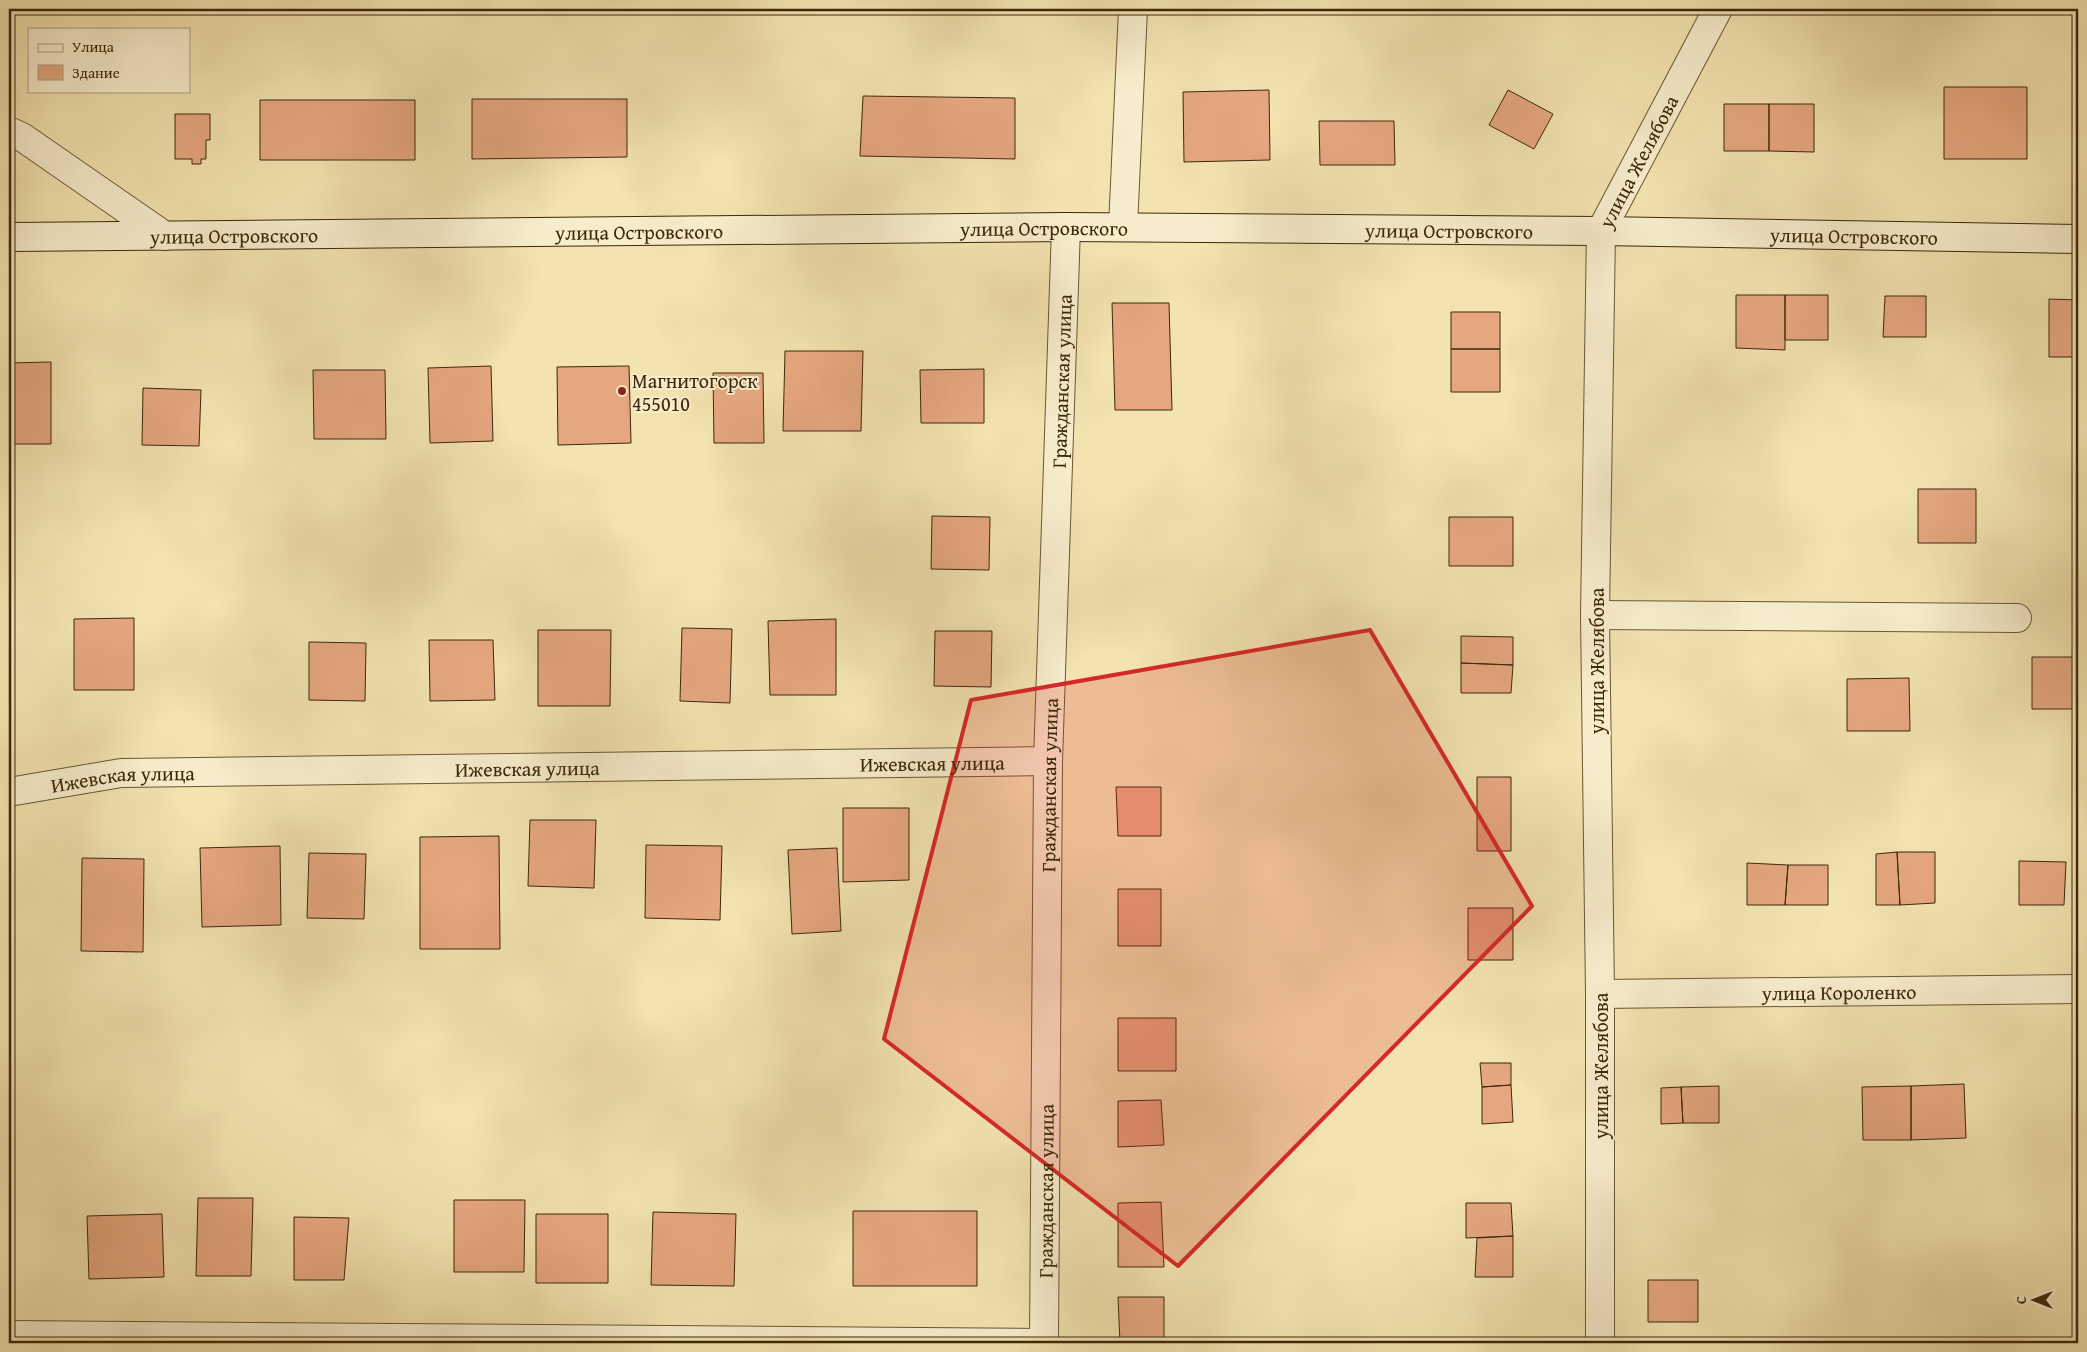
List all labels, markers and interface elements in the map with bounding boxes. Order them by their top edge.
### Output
legend [28,28,190,92]
text: Улица [72,36,115,57]
text: Здание [72,62,120,83]
street label: улица Желябова [1590,89,1685,234]
street label: улица Островского [959,212,1128,243]
street label: улица Островского [1364,215,1533,245]
street label: улица Островского [554,216,723,246]
street label: улица Островского [1769,219,1938,251]
street label: улица Островского [149,220,318,250]
street label: Гражданская улица [1043,293,1078,469]
place label: Магнитогорск 455010 [632,366,758,418]
marker: Магнитогорск 455010 [616,385,628,397]
street label: улица Желябова [1582,587,1611,735]
street label: Гражданская улица [1033,697,1065,872]
street label: Ижевская улица [860,747,1005,778]
street label: Ижевская улица [455,752,600,783]
street label: Ижевская улица [49,758,195,799]
street label: улица Короленко [1761,976,1916,1007]
street label: улица Желябова [1586,992,1615,1140]
street label: Гражданская улица [1030,1103,1060,1278]
north arrow [2010,1274,2060,1324]
text: С [2011,1296,2031,1304]

